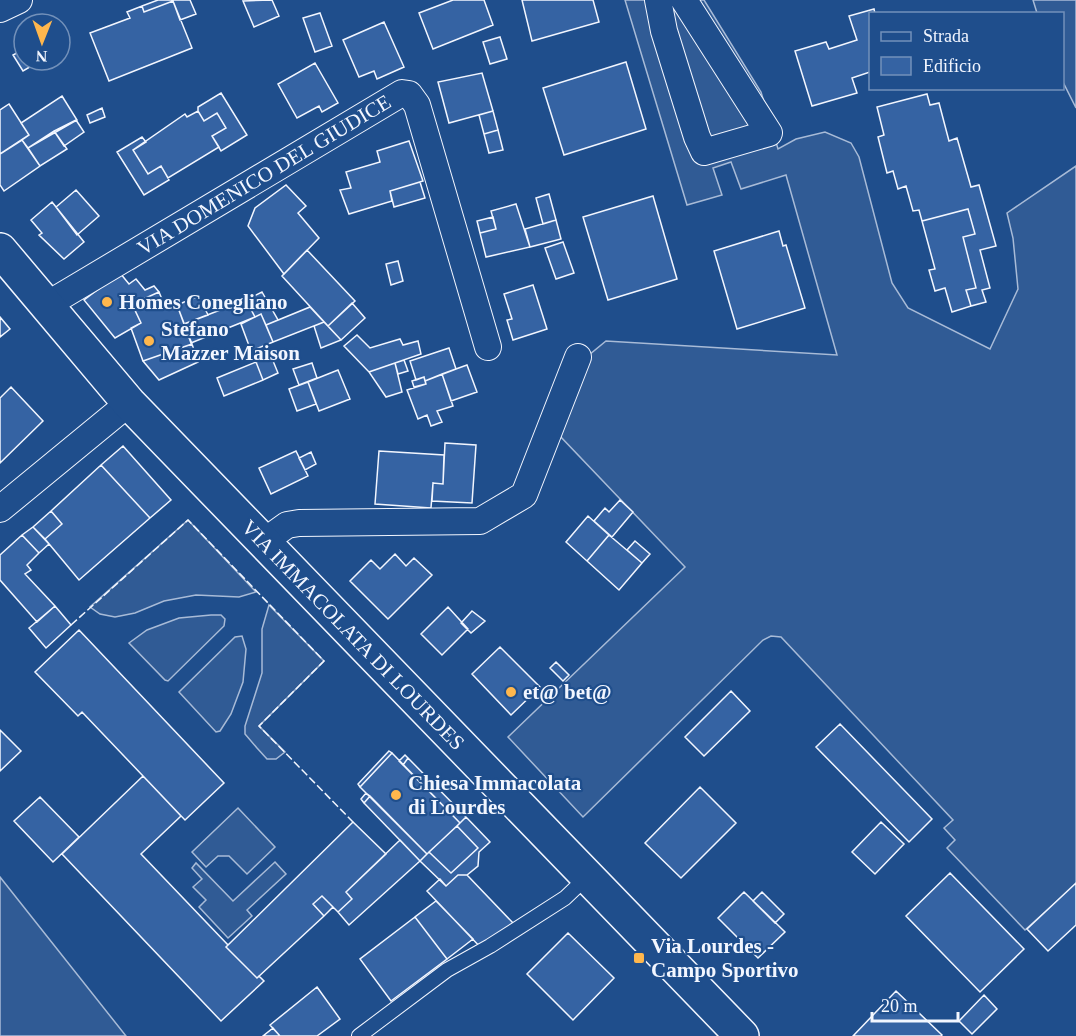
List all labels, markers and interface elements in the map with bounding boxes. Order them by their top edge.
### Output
north arrow [12,12,72,72]
legend [869,12,1064,90]
text: Strada [923,26,969,46]
text: N [35,48,48,65]
text: Edificio [923,56,981,76]
street label: VIA DOMENICO DEL GIUDICE [133,90,395,260]
place label: Homes Conegliano [119,290,288,314]
marker: Homes Conegliano [100,295,114,309]
place label: Stefano Mazzer Maison [161,317,300,365]
marker: Stefano Mazzer Maison [142,334,156,348]
street label: VIA IMMACOLATA DI LOURDES [237,515,469,755]
place label: et@ bet@ [523,680,612,704]
marker: et@ bet@ [504,685,518,699]
place label: Chiesa Immacolata di Lourdes [408,771,582,819]
marker: Chiesa Immacolata di Lourdes [389,788,403,802]
place label: Via Lourdes - Campo Sportivo [651,934,799,982]
marker: Via Lourdes - Campo Sportivo [632,951,646,965]
scale bar [872,985,958,1023]
text: 20 m [881,996,918,1016]

